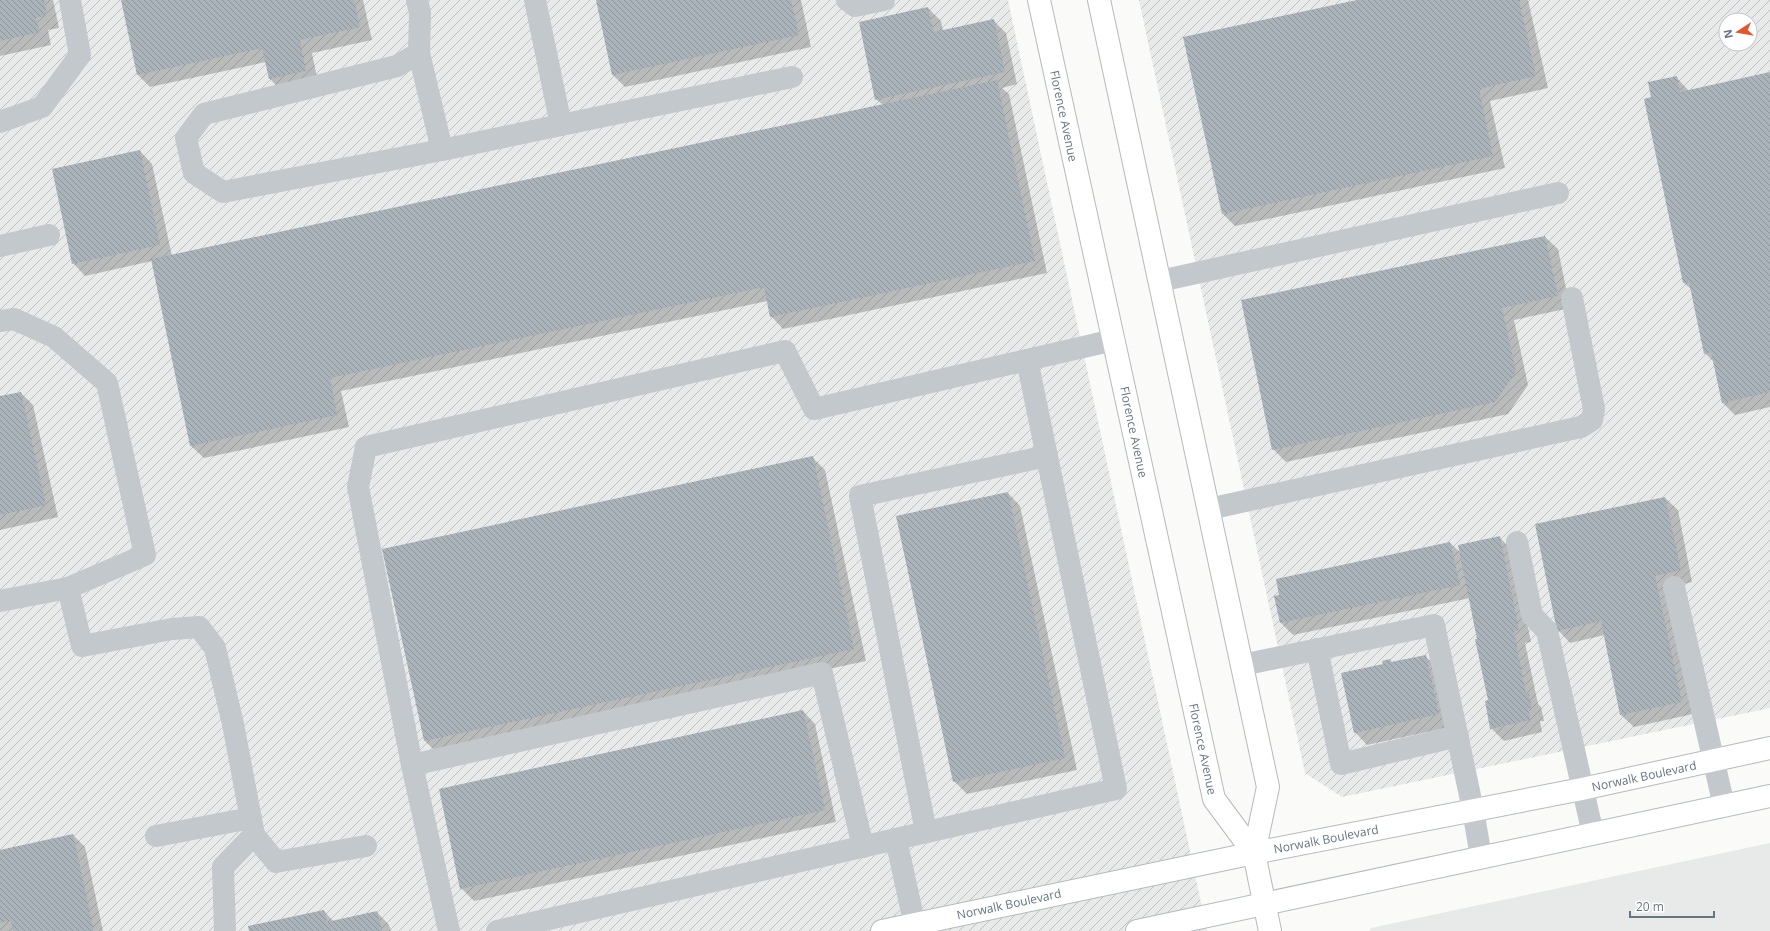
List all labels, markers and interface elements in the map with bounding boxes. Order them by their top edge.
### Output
north arrow [1718,12,1758,52]
text: N [1719,28,1736,40]
street label: Florence Avenue [1046,69,1082,163]
street label: Florence Avenue [1116,385,1152,479]
street label: Florence Avenue [1185,702,1221,796]
street label: Norwalk Boulevard [1590,757,1698,795]
street label: Norwalk Boulevard [1272,820,1380,858]
street label: Norwalk Boulevard [955,885,1063,923]
scale bar [1630,893,1714,919]
text: 20 m [1636,898,1664,915]

